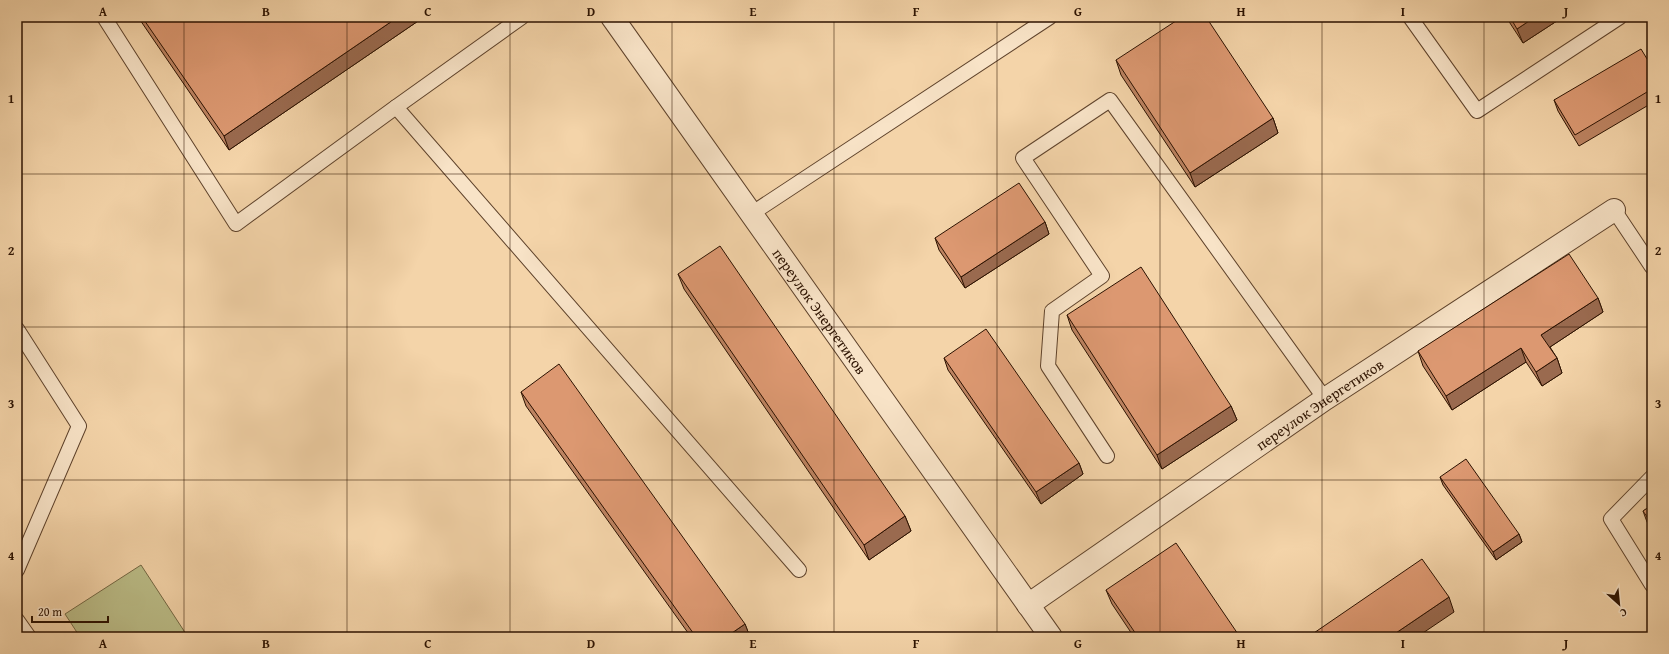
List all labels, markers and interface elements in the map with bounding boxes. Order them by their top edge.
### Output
text: A [99,2,108,21]
text: B [262,2,270,21]
text: C [424,2,432,21]
text: D [587,2,595,21]
text: E [750,2,757,21]
text: F [913,2,920,21]
text: G [1074,2,1082,21]
text: H [1236,2,1246,21]
text: I [1401,2,1405,21]
text: J [1562,2,1569,21]
text: 1 [8,89,14,108]
text: 1 [1655,89,1661,108]
text: 2 [8,241,15,260]
text: 2 [1655,241,1662,260]
street label: переулок Энергетиков [768,243,872,378]
street label: переулок Энергетиков [1251,353,1387,455]
text: 3 [8,394,14,413]
text: 3 [1655,394,1661,413]
text: 4 [8,546,15,565]
text: 4 [1655,546,1662,565]
north arrow [1599,584,1639,624]
scale bar [32,598,108,624]
text: 20 m [38,603,62,620]
text: С [1617,604,1630,621]
text: A [99,634,108,653]
text: B [262,634,270,653]
text: C [424,634,432,653]
text: D [587,634,595,653]
text: E [750,634,757,653]
text: F [913,634,920,653]
text: G [1074,634,1082,653]
text: H [1236,634,1246,653]
text: I [1401,634,1405,653]
text: J [1562,634,1569,653]

